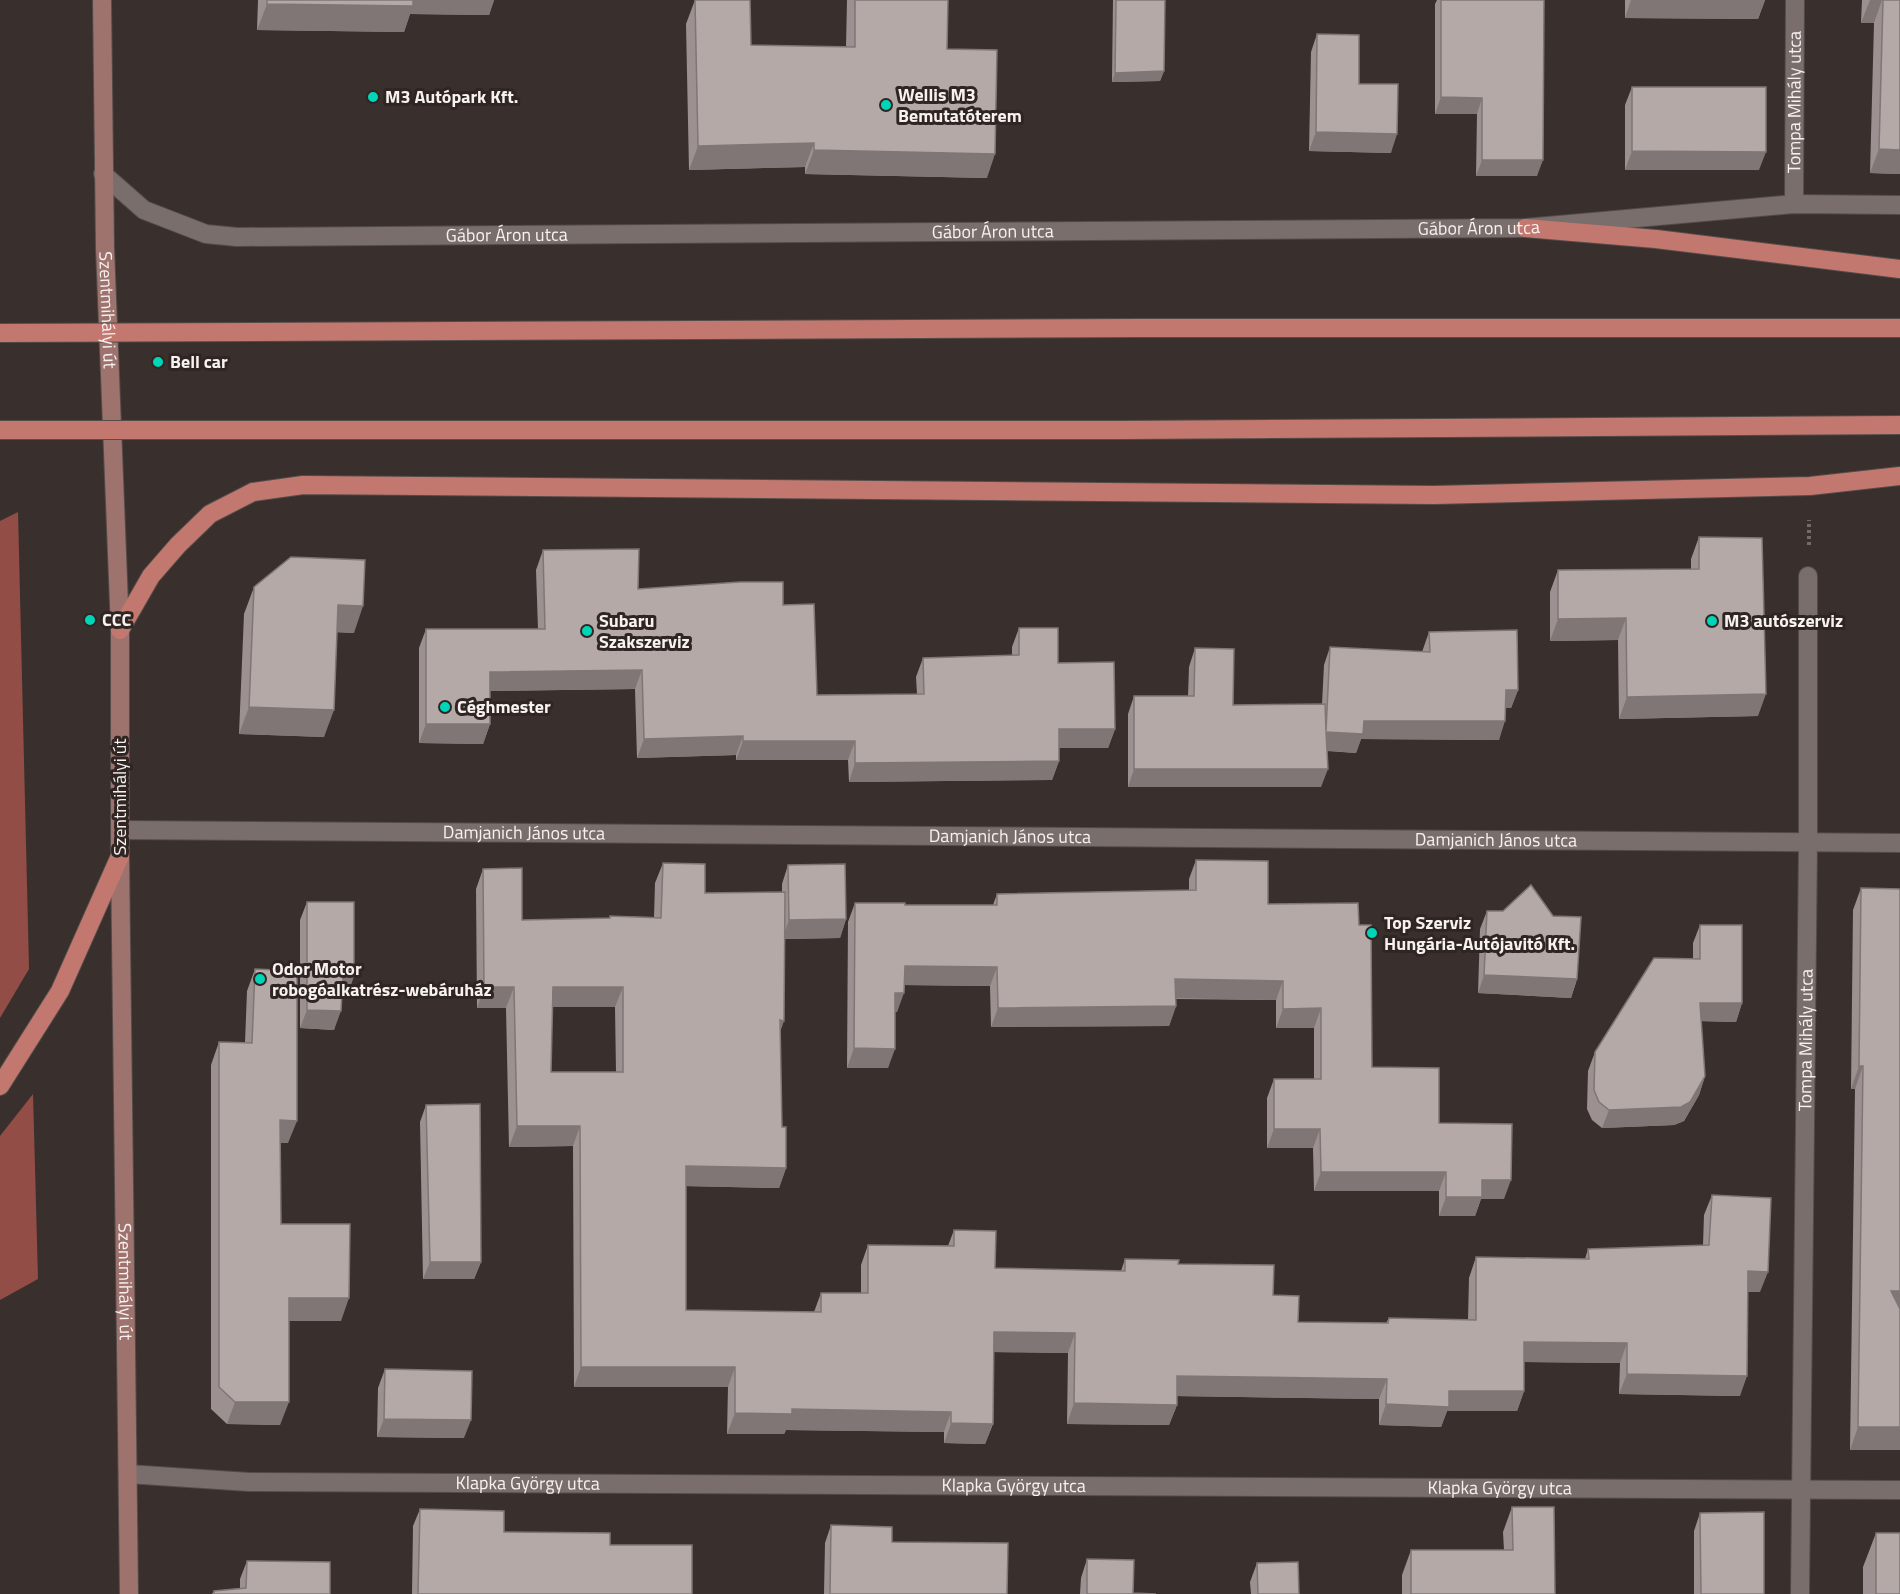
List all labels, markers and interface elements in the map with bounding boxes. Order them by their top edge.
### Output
street label: Tompa Mihály utca [1780,31,1808,173]
place label: Wellis M3 Bemutatóterem [898,81,1022,129]
place label: M3 Autópark Kft. [385,83,518,110]
marker: M3 Autópark Kft. [366,90,380,104]
marker: Wellis M3 Bemutatóterem [879,98,893,112]
street label: Gábor Áron utca [1418,213,1541,242]
street label: Gábor Áron utca [932,217,1054,245]
street label: Gábor Áron utca [446,221,568,249]
street label: Szentmihályi út [92,251,124,370]
place label: Bell car [170,348,228,375]
marker: Bell car [151,355,165,369]
place label: CCC [102,606,132,633]
place label: Subaru Szakszerviz [599,607,690,655]
place label: M3 autószerviz [1724,607,1843,634]
marker: CCC [83,613,97,627]
marker: M3 autószerviz [1705,614,1719,628]
marker: Subaru Szakszerviz [580,624,594,638]
place label: Céghmester [457,693,551,720]
marker: Céghmester [438,700,452,714]
street label: Szentmihályi út [106,738,133,856]
street label: Damjanich János utca [443,818,605,847]
street label: Damjanich János utca [929,822,1091,850]
street label: Damjanich János utca [1415,825,1577,854]
place label: Top Szerviz Hungária-Autójavitó Kft. [1384,909,1575,957]
marker: Top Szerviz Hungária-Autójavitó Kft. [1365,926,1379,940]
place label: Odor Motor robogóalkatrész-webáruház [272,955,492,1003]
street label: Tompa Mihály utca [1791,969,1820,1111]
marker: Odor Motor robogóalkatrész-webáruház [253,972,267,986]
street label: Szentmihályi út [111,1223,140,1341]
street label: Klapka György utca [455,1469,600,1497]
street label: Klapka György utca [941,1471,1086,1499]
street label: Klapka György utca [1427,1474,1572,1501]

